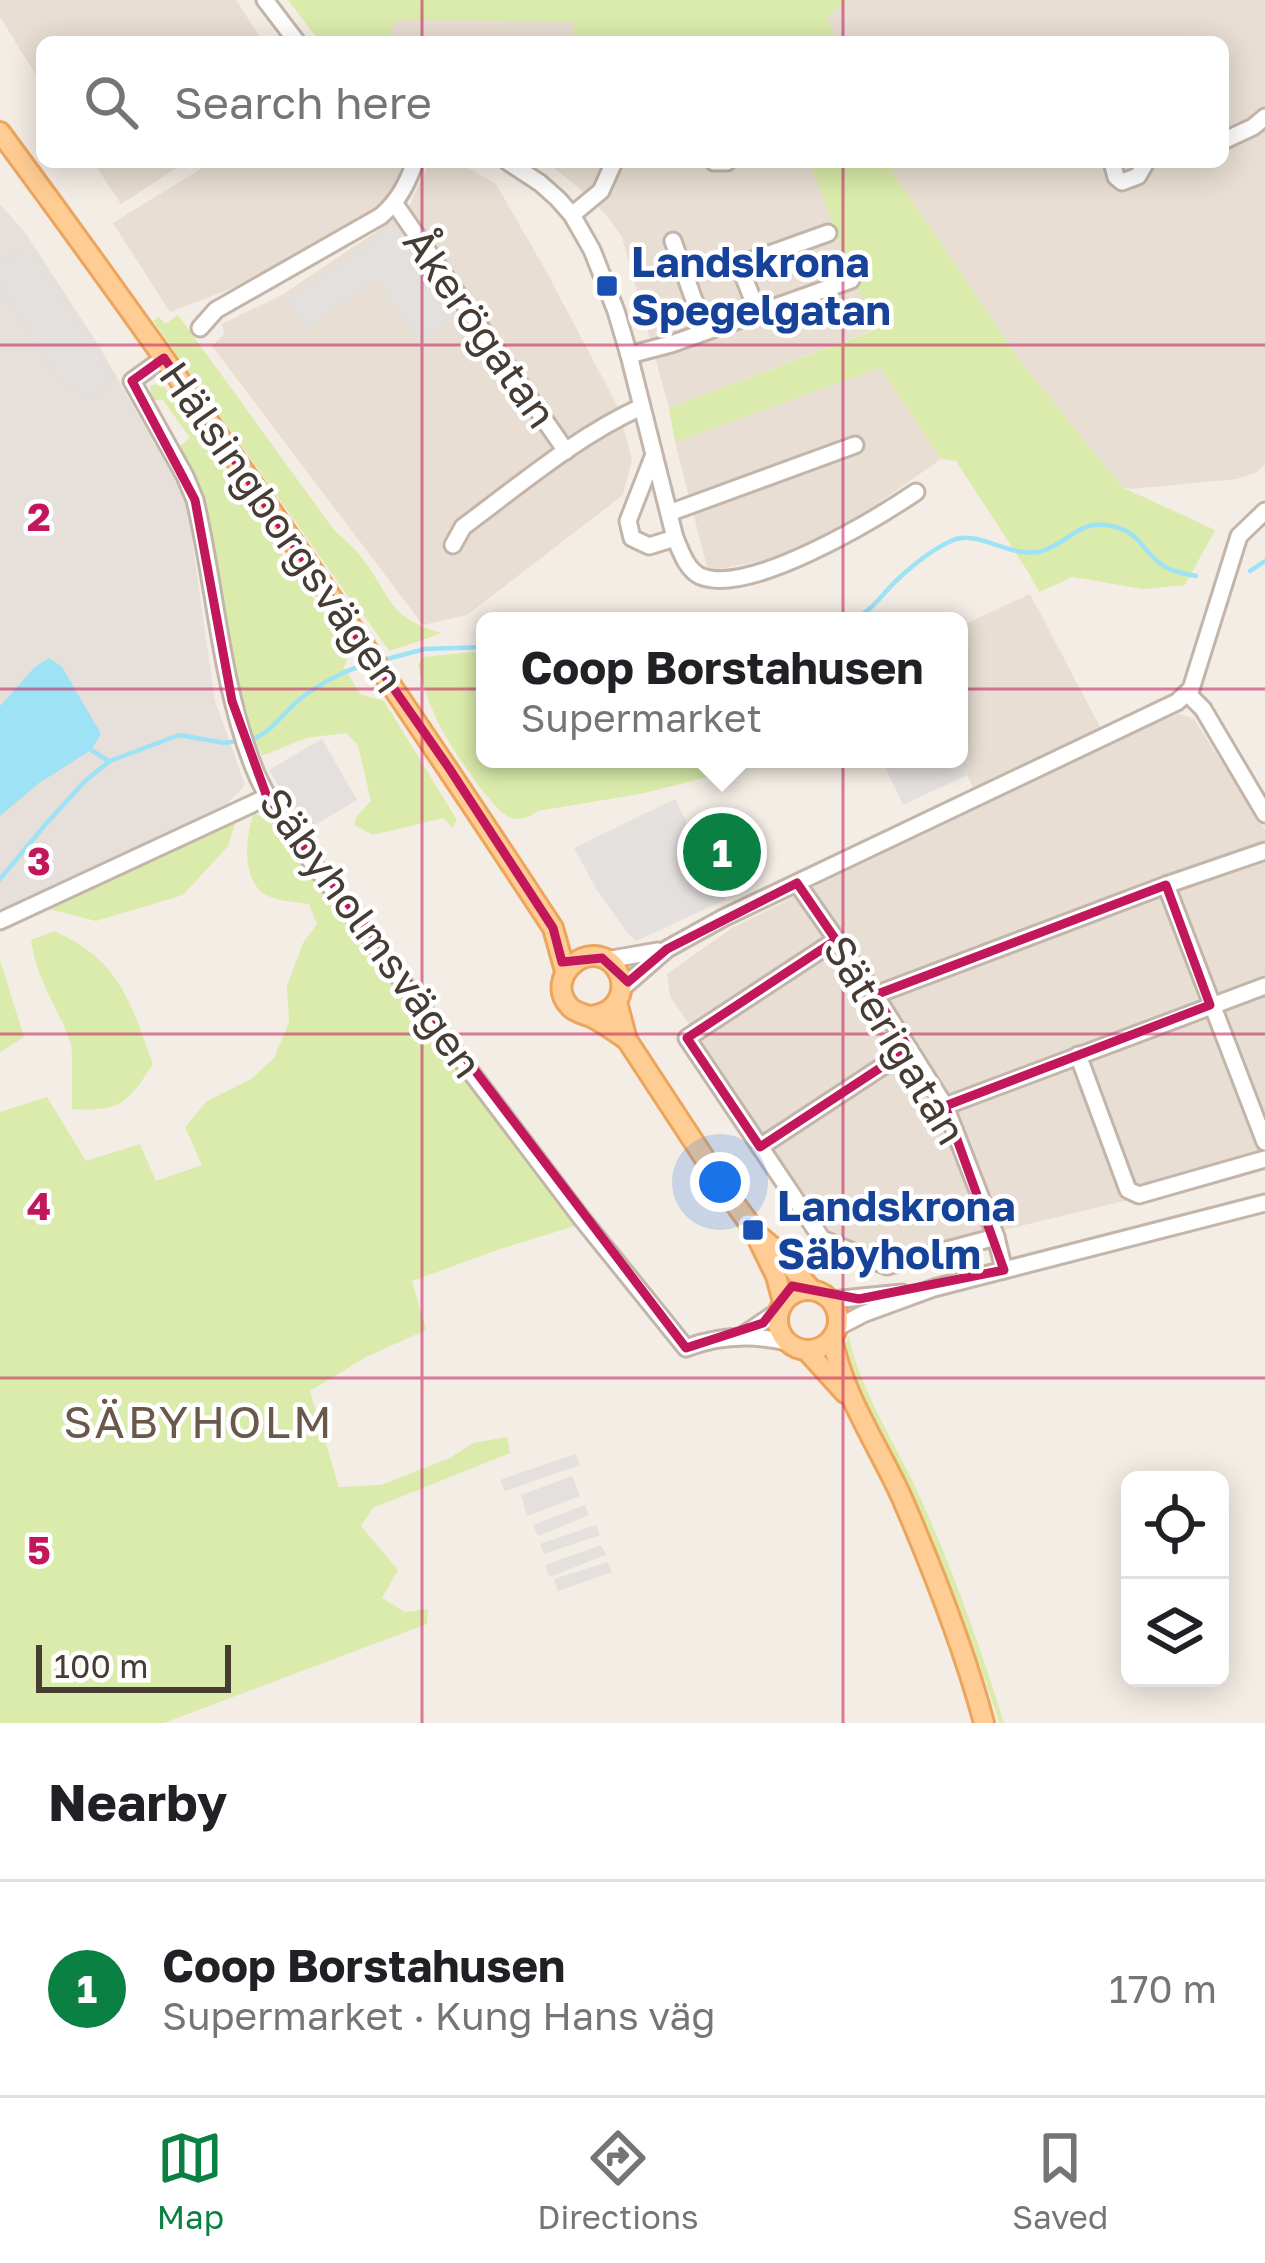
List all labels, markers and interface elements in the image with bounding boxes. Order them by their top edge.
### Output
search box [36,36,1229,168]
icon: search [78,69,144,135]
text: Search here [174,75,432,129]
street label: Åkerögatan [394,218,568,437]
place label: Landskrona Spegelgatan [631,236,891,334]
marker: Landskrona Spegelgatan [594,273,620,299]
street label: Hälsingborgsvägen [150,352,416,701]
text: 2 [27,493,51,540]
popup [476,612,968,768]
text: Coop Borstahusen [520,640,924,694]
text: Supermarket [520,694,762,741]
street label: Säbyholmsvägen [250,778,494,1087]
pin: 1 [683,807,761,897]
text: 3 [27,837,51,884]
street label: Säterigatan [814,926,978,1153]
your location [690,1152,750,1212]
place label: Landskrona Säbyholm [777,1180,1016,1278]
text: 4 [27,1182,51,1229]
marker: Landskrona Säbyholm [740,1217,766,1243]
district label: SÄBYHOLM [63,1394,335,1448]
map controls [1121,1471,1229,1687]
button: locate [1121,1471,1229,1579]
text: 5 [27,1526,51,1573]
button: layers [1121,1579,1229,1687]
scale bar [36,1639,231,1692]
text: 100 m [54,1646,148,1685]
text: Nearby [48,1771,227,1832]
text: Coop Borstahusen [162,1938,565,1992]
text: 1 [77,1965,97,2012]
text: 170 m [1109,1965,1217,2012]
text: Supermarket · Kung Hans väg [162,1992,715,2039]
tab: Map [157,2125,224,2236]
tab: Directions [537,2125,699,2236]
tab: Saved [1012,2125,1108,2236]

